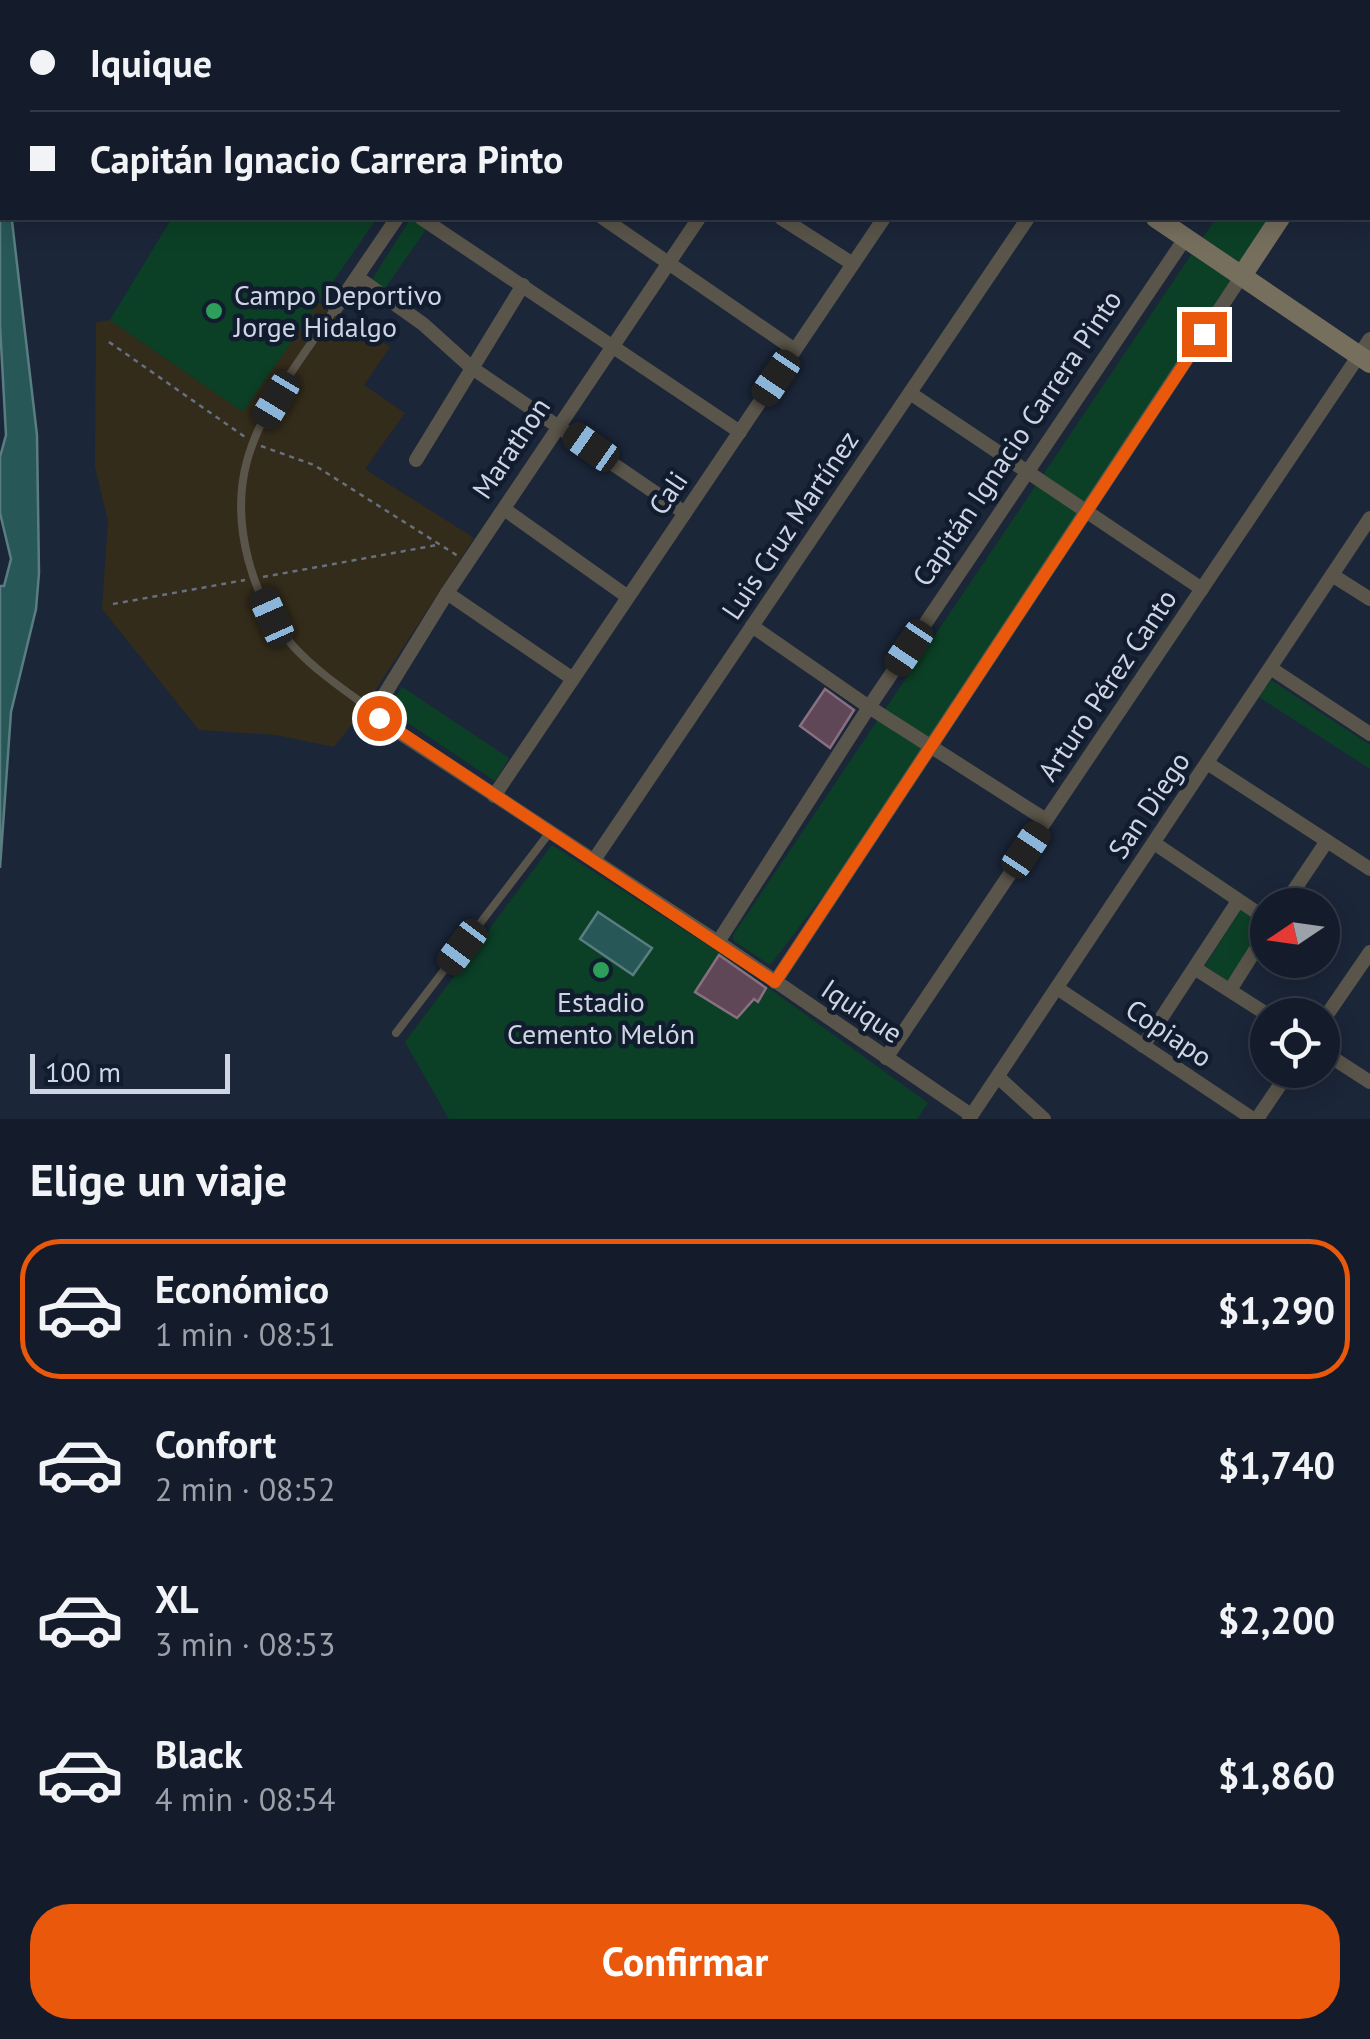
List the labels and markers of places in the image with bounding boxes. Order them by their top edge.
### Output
place label: Campo Deportivo Jorge Hidalgo [233,276,442,345]
marker: Campo Deportivo Jorge Hidalgo [203,300,225,322]
marker: Estadio Cemento Melón [590,959,612,981]
place label: Estadio Cemento Melón [507,983,695,1052]

